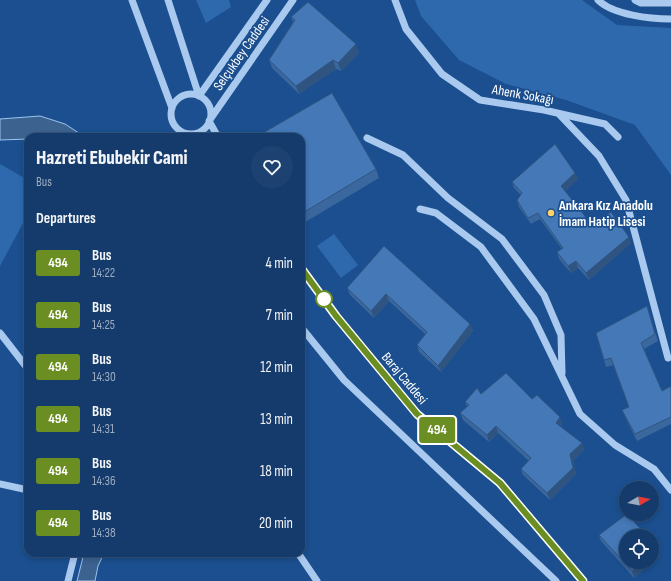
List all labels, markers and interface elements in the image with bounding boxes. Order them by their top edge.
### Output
street label: Selçukbey Caddesi [210,13,273,94]
street label: Ahenk Sokağı [490,81,555,108]
button: heart [251,146,293,188]
text: Hazreti Ebubekir Cami [36,147,188,170]
text: Bus [36,174,52,190]
place label: Ankara Kız Anadolu İmam Hatip Lisesi [558,197,653,230]
marker: Ankara Kız Anadolu İmam Hatip Lisesi [546,208,556,218]
text: Departures [36,209,96,228]
text: Bus [92,246,111,265]
text: 494 [48,254,68,271]
text: 4 min [266,254,293,273]
text: 14:22 [92,265,115,281]
unlabelled marker [315,290,333,308]
text: Bus [92,298,111,317]
text: 494 [48,306,68,323]
text: 7 min [266,306,293,325]
text: 14:25 [92,317,115,333]
street label: Baraj Caddesi [378,349,431,408]
text: Bus [92,350,111,369]
text: 494 [48,358,68,375]
text: 12 min [260,358,293,377]
text: 14:30 [92,369,116,385]
text: Bus [92,402,111,421]
text: 494 [48,410,68,427]
text: 13 min [260,410,293,429]
line badge: 494 [414,417,460,443]
text: 14:31 [92,421,114,437]
text: 494 [427,421,447,438]
text: Bus [92,454,111,473]
text: 494 [48,462,68,479]
text: 18 min [260,462,293,481]
text: 14:36 [92,473,116,489]
north arrow [619,481,659,521]
map controls [619,481,659,569]
text: Bus [92,506,111,525]
text: 494 [48,514,68,531]
text: 20 min [259,514,293,533]
text: 14:38 [92,525,116,541]
button: locate [619,529,659,569]

